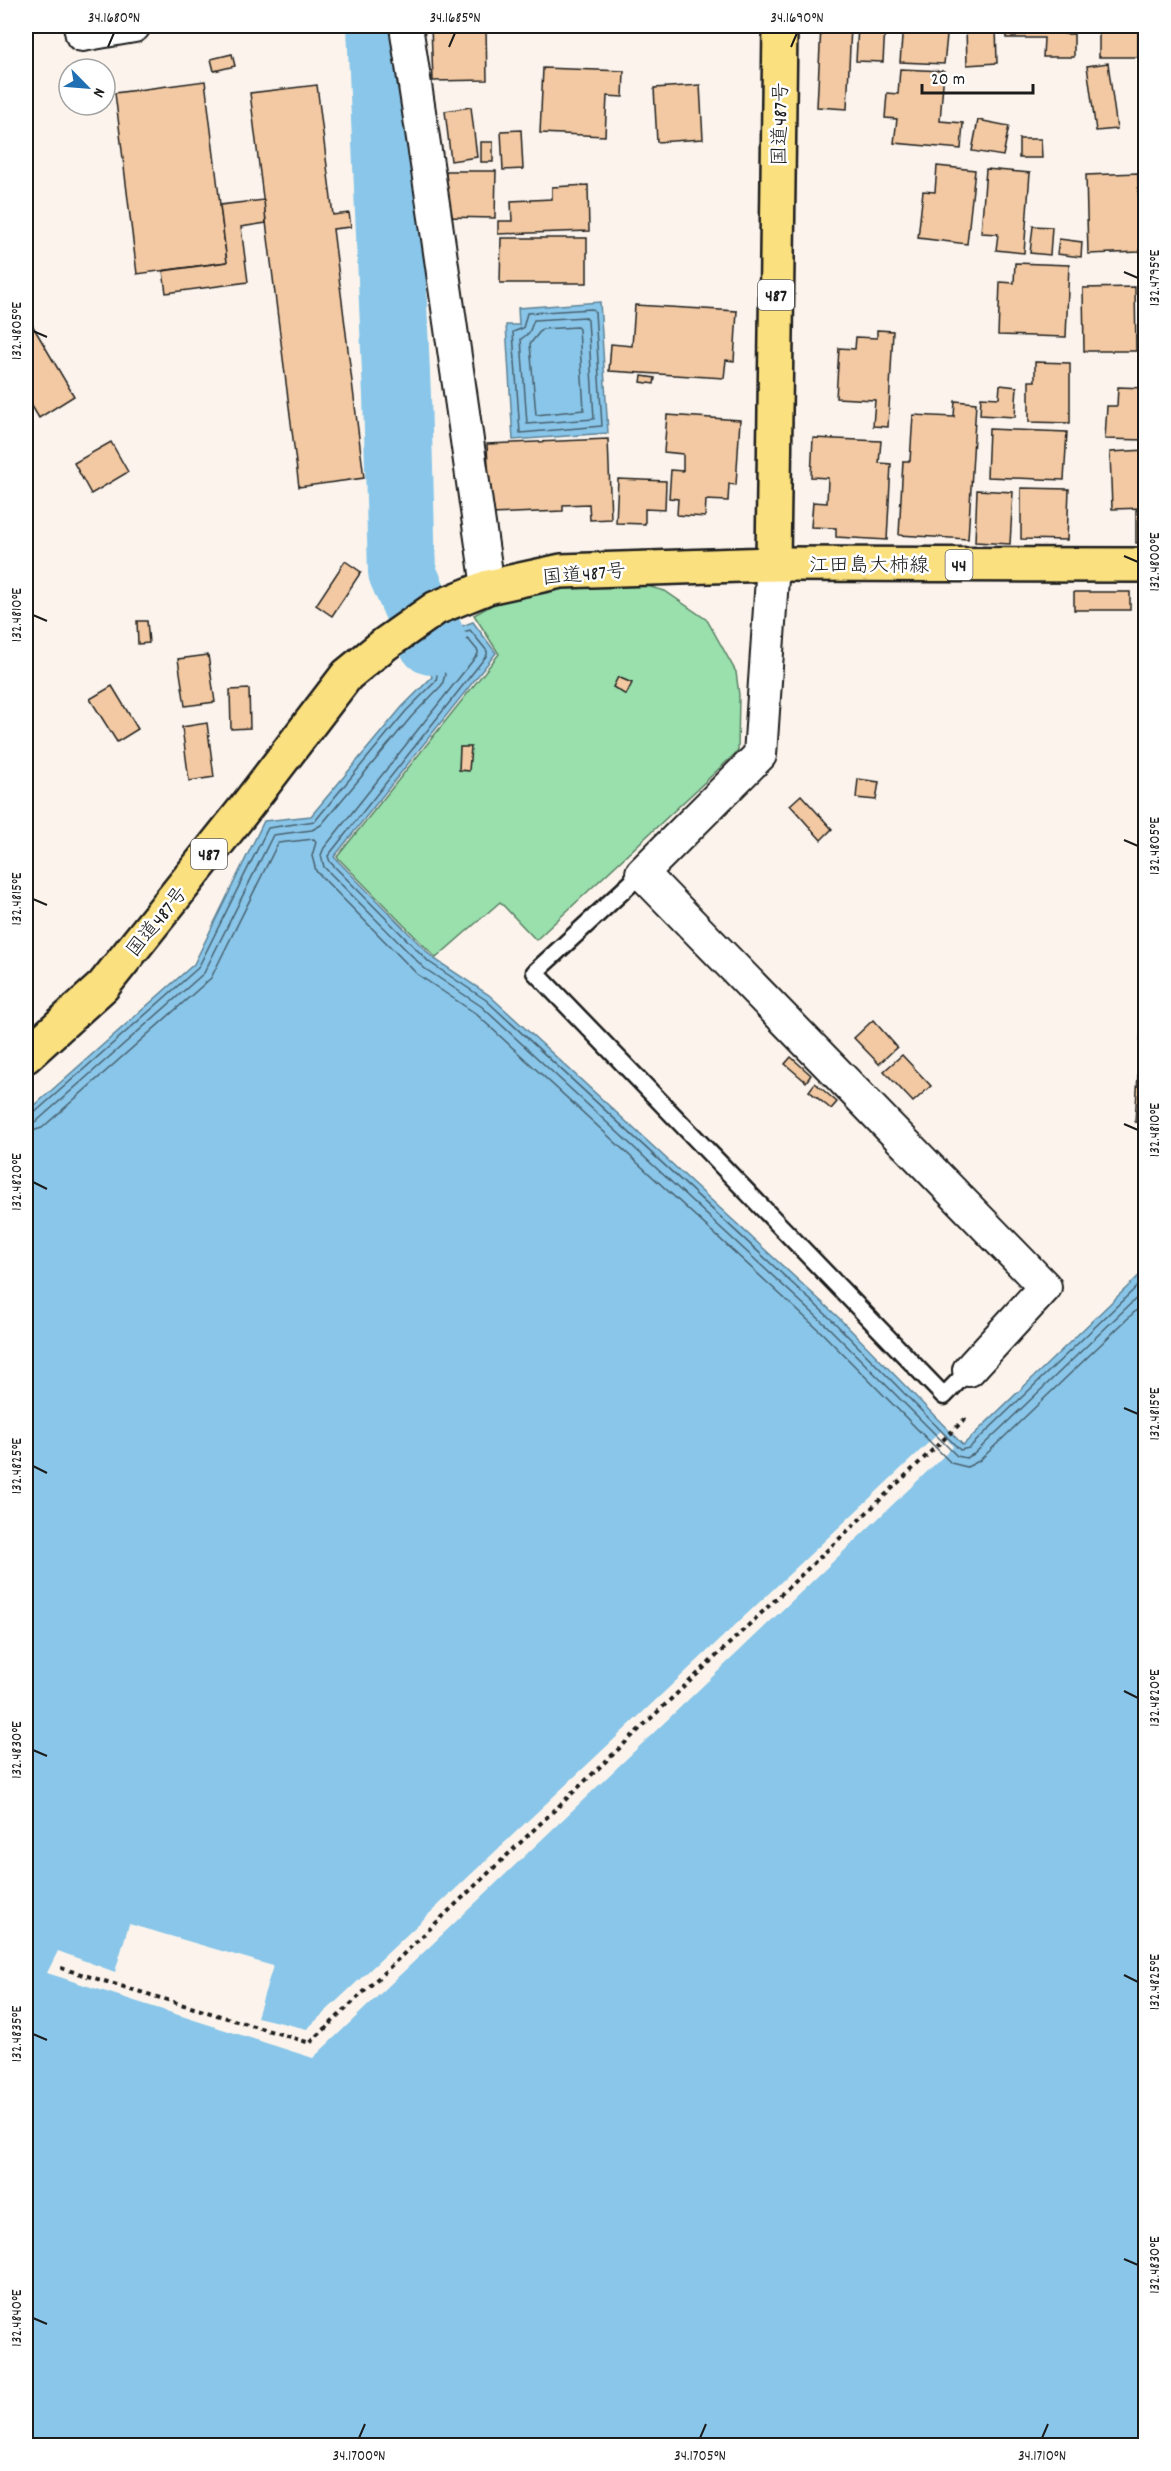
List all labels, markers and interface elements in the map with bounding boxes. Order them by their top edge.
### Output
text: 34.1680°N [88,8,140,30]
text: 34.1685°N [429,8,481,30]
text: 34.1690°N [770,8,824,30]
north arrow [57,57,117,117]
scale bar [922,57,1033,95]
text: 20 m [931,68,965,93]
street label: 国道487号 [767,82,797,166]
text: N [86,84,110,101]
text: 132.4795°E [1145,250,1167,306]
road number: 487 [758,280,794,310]
text: 132.4805°E [7,302,29,360]
text: 132.4800°E [1145,532,1167,592]
road number: 44 [946,550,972,580]
street label: 江田島大柿線 [809,553,929,581]
street label: 国道487号 [541,558,627,594]
text: 132.4810°E [7,588,29,642]
text: 132.4805°E [1145,817,1167,875]
road number: 487 [191,839,227,869]
text: 132.4815°E [7,872,29,926]
street label: 国道487号 [121,881,196,964]
text: 132.4810°E [1145,1103,1167,1157]
text: 132.4820°E [7,1153,29,1211]
text: 132.4815°E [1145,1387,1167,1441]
text: 132.4825°E [7,1438,29,1494]
text: 132.4820°E [1145,1669,1167,1727]
text: 132.4830°E [7,1721,29,1779]
text: 132.4825°E [1145,1954,1167,2010]
text: 132.4835°E [7,2006,29,2062]
text: 132.4830°E [1145,2236,1167,2294]
text: 132.4840°E [7,2289,29,2347]
text: 34.1700°N [333,2446,385,2468]
text: 34.1705°N [674,2446,726,2468]
text: 34.1710°N [1018,2446,1066,2468]

